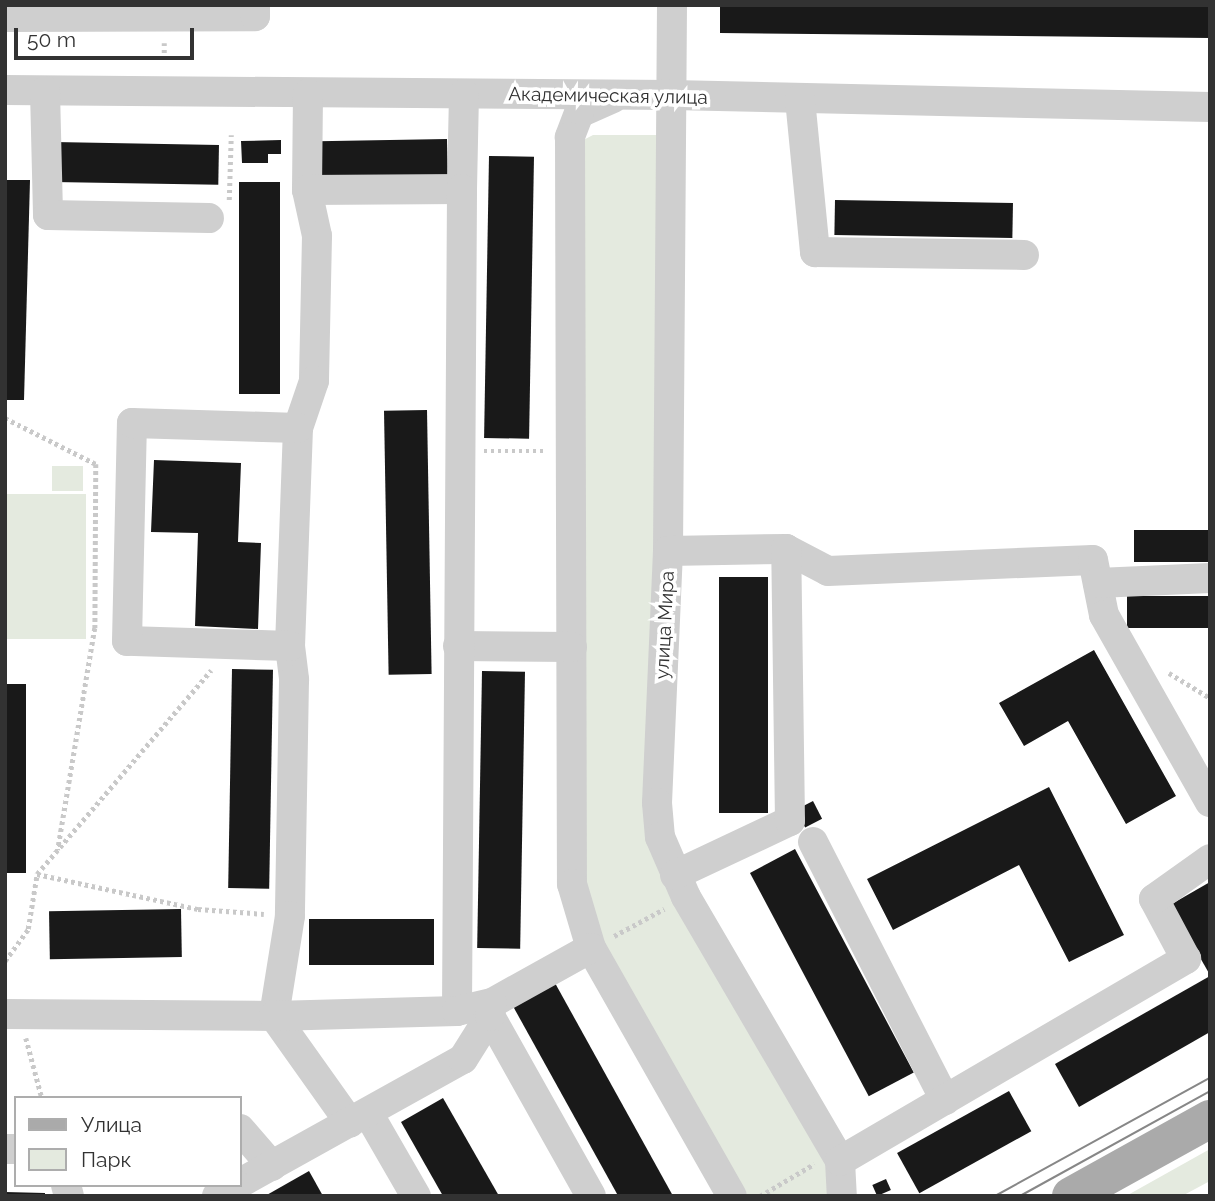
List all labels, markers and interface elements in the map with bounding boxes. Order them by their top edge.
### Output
scale bar [18,14,198,58]
text: 50 m [27,27,76,52]
street label: Академическая улица [508,83,708,109]
street label: улица Мира [651,570,679,680]
legend [14,1096,242,1187]
text: Улица [81,1112,142,1137]
text: Парк [81,1147,131,1172]

